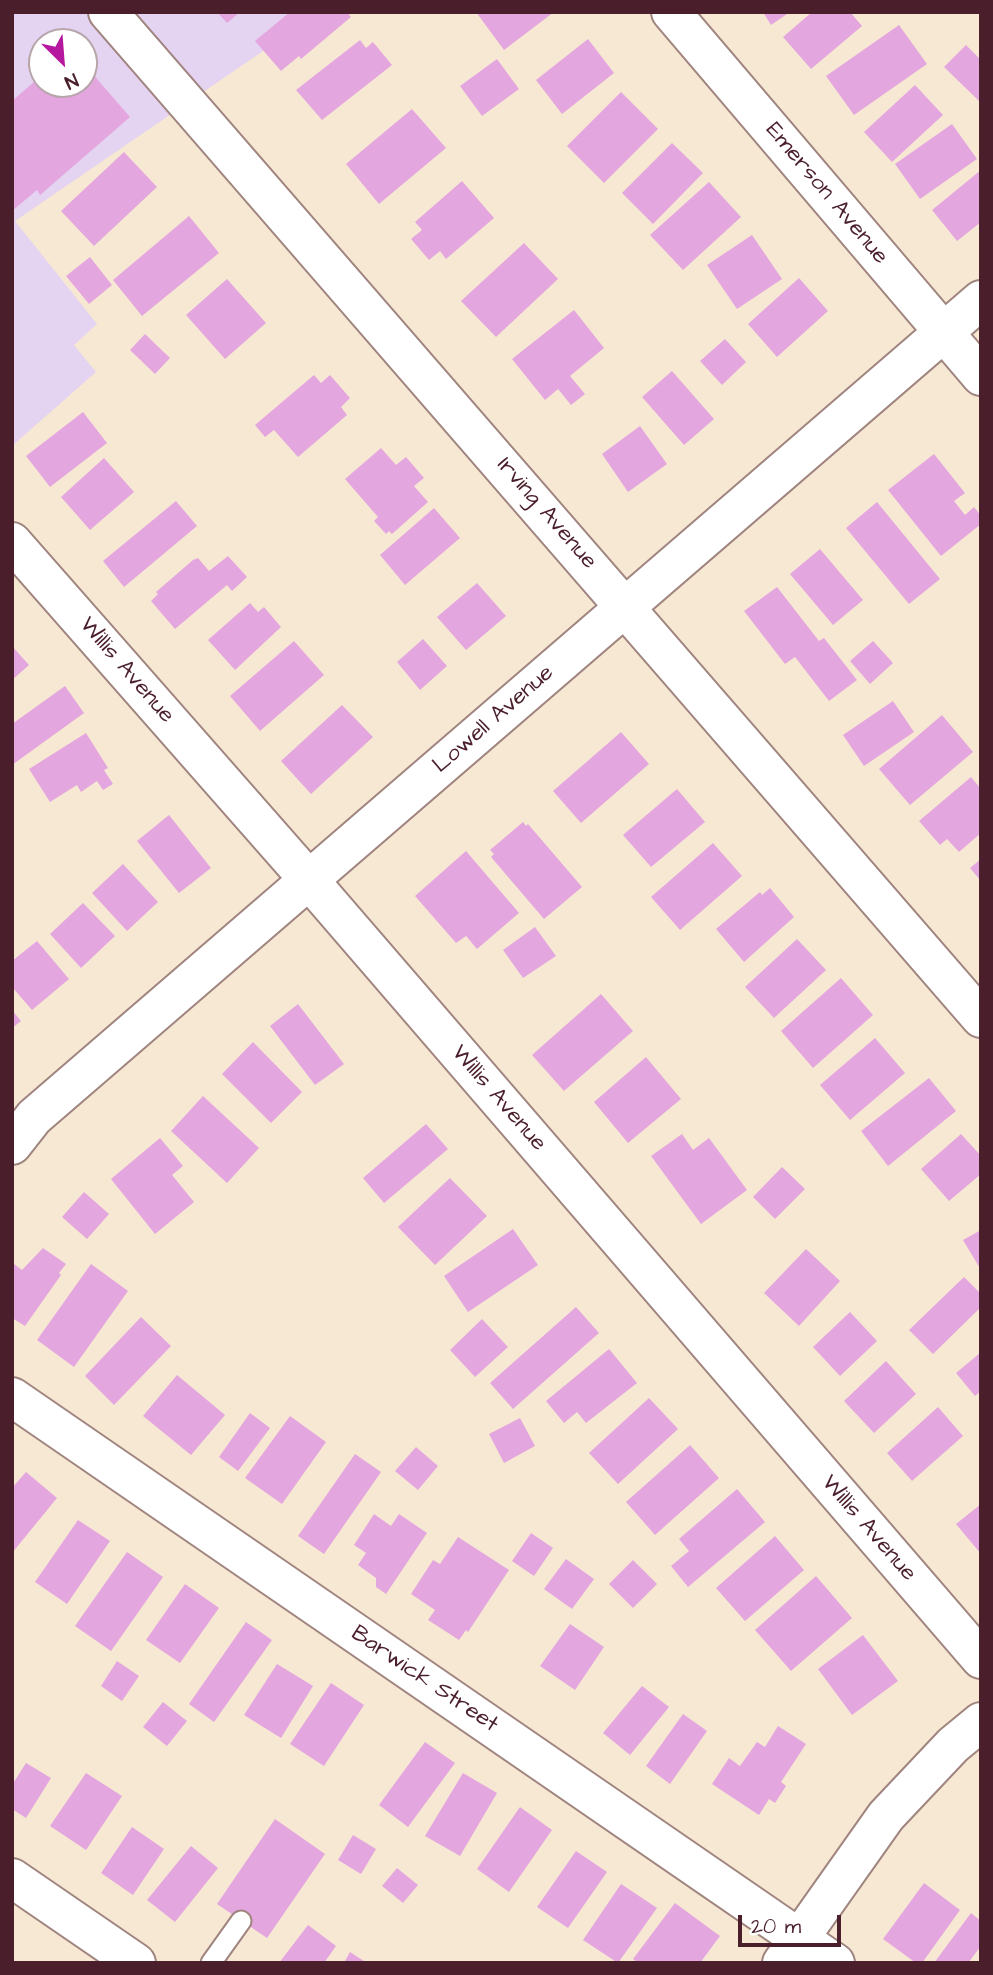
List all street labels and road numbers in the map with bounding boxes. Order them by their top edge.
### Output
street label: Emerson Avenue [759,118,893,270]
street label: Irving Avenue [490,453,602,575]
street label: Willis Avenue [73,612,179,730]
street label: Lowell Avenue [428,660,560,780]
street label: Willis Avenue [445,1040,551,1158]
street label: Willis Avenue [815,1470,921,1588]
street label: Barwick Street [345,1621,503,1739]

